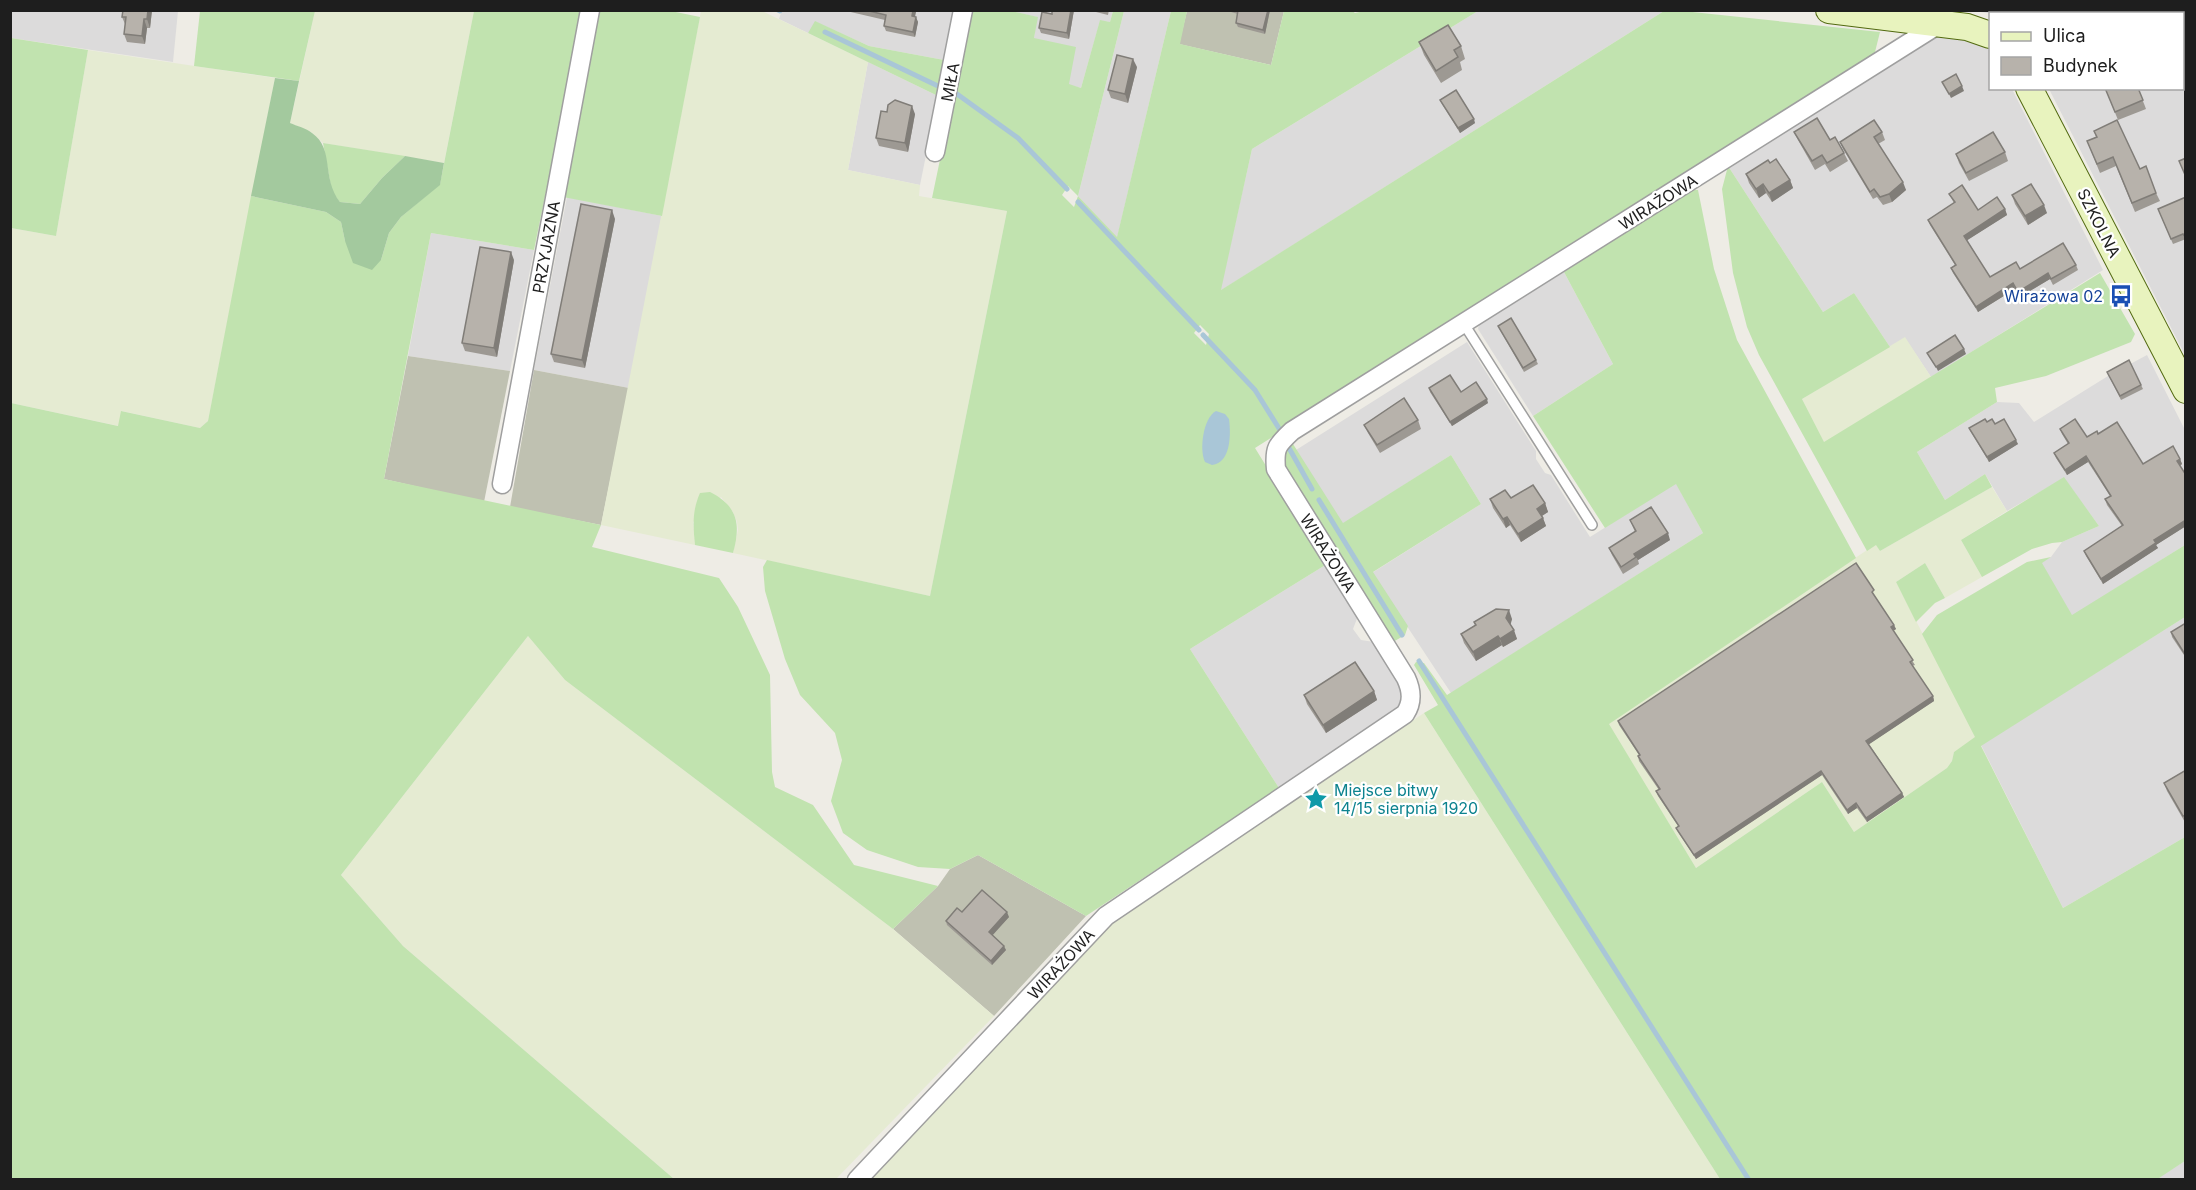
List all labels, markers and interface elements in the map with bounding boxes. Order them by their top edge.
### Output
legend [1989,12,2184,90]
text: Ulica [2043,25,2086,46]
text: Budynek [2043,55,2118,76]
street label: MIŁA [936,61,964,103]
street label: WIRAŻOWA [1615,170,1701,234]
street label: SZKOLNA [2073,185,2125,261]
street label: PRZYJAZNA [528,199,564,295]
bus stop icon: Wirażowa 02 [2108,283,2134,309]
place label: Wirażowa 02 [2004,286,2103,306]
street label: WIRAŻOWA [1296,510,1360,596]
place label: Miejsce bitwy 14/15 sierpnia 1920 [1334,780,1478,818]
place icon: Miejsce bitwy 14/15 sierpnia 1920 [1303,786,1329,812]
street label: WIRAŻOWA [1023,925,1099,1003]

